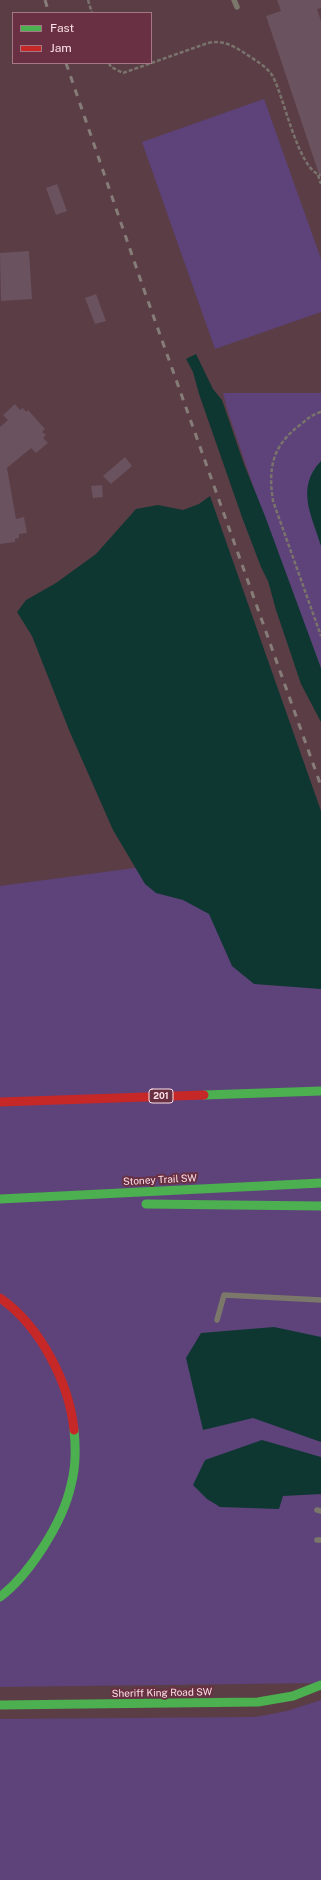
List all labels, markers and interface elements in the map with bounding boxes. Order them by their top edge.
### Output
legend [12,12,152,64]
text: Fast [50,21,74,35]
text: Jam [50,41,72,55]
road number: 201 [149,1089,173,1103]
street label: Stoney Trail SW [123,1172,197,1188]
street label: Sheriff King Road SW [112,1686,212,1700]

